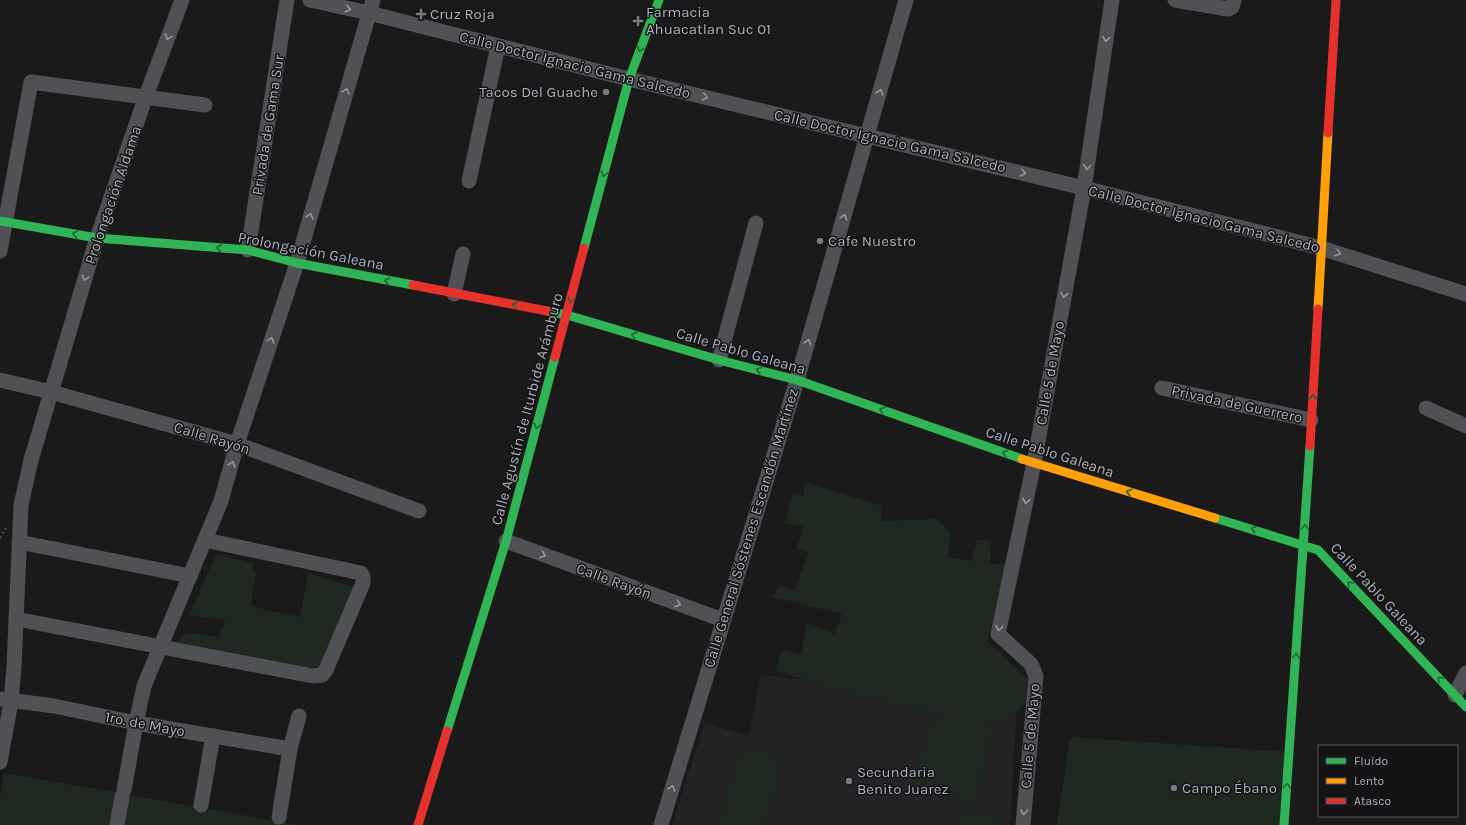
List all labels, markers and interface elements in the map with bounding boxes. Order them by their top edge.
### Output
place label: Farmacia Ahuacatlan Suc 01 [646,3,771,38]
one-way arrow [345,4,352,12]
place label: Cruz Roja [430,5,495,23]
marker: Cruz Roja [415,8,427,20]
marker: Farmacia Ahuacatlan Suc 01 [633,16,643,26]
street label: Calle Doctor Ignacio Gama Salcedo [458,28,692,102]
one-way arrow [165,33,173,40]
one-way arrow [1102,36,1111,42]
one-way arrow [636,46,644,53]
street label: Privada de Gama Sur [248,53,288,197]
place label: Tacos Del Guache [479,83,598,101]
marker: Tacos Del Guache [601,87,611,97]
one-way arrow [341,88,350,95]
one-way arrow [875,89,884,96]
one-way arrow [702,93,709,101]
street label: Calle Doctor Ignacio Gama Salcedo [772,106,1008,176]
street label: Prolongación Aldama [81,123,145,267]
one-way arrow [1083,164,1092,170]
one-way arrow [1019,168,1026,177]
one-way arrow [600,171,609,178]
street label: Calle Doctor Ignacio Gama Salcedo [1087,182,1321,256]
one-way arrow [305,213,314,220]
one-way arrow [839,214,848,221]
street label: Prolongación Galeana [236,228,386,274]
one-way arrow [72,230,79,239]
place label: Cafe Nuestro [828,232,916,250]
marker: Cafe Nuestro [815,236,825,246]
one-way arrow [216,244,222,253]
one-way arrow [1335,249,1342,257]
one-way arrow [81,275,90,282]
one-way arrow [384,277,390,285]
street label: Calle Agustín de Iturbide Arámburo [487,291,567,527]
one-way arrow [1060,292,1069,298]
one-way arrow [567,296,576,303]
one-way arrow [512,302,518,310]
street label: Calle 5 de Mayo [1032,320,1068,426]
street label: Calle Pablo Galeana [674,324,808,378]
one-way arrow [631,331,638,340]
one-way arrow [267,337,275,344]
one-way arrow [803,339,812,346]
one-way arrow [756,367,762,375]
street label: Privada de Guerrero [1170,381,1304,427]
street label: Calle General Sóstenes Escandón Martínez [700,386,802,670]
one-way arrow [1308,394,1317,400]
one-way arrow [879,406,886,415]
street label: Calle Rayón [172,418,252,458]
one-way arrow [533,422,542,429]
street label: Calle Pablo Galeana [984,423,1116,481]
one-way arrow [1002,449,1009,457]
one-way arrow [227,460,236,467]
one-way arrow [1126,488,1133,497]
one-way arrow [1022,498,1030,504]
one-way arrow [1301,524,1310,530]
one-way arrow [1250,525,1257,534]
street label: Calle Pablo Galeana [1327,539,1431,649]
one-way arrow [539,550,546,558]
street label: Calle Rayón [574,559,654,603]
one-way arrow [1347,581,1355,589]
one-way arrow [674,599,681,608]
one-way arrow [995,625,1004,631]
one-way arrow [1292,653,1301,659]
one-way arrow [1437,676,1444,683]
street label: Calle 5 de Mayo [1016,683,1044,789]
street label: 1ro. de Mayo [103,707,187,741]
legend [1318,745,1458,817]
text: Fluido [1354,754,1388,768]
place label: Secundaria Benito Juarez [857,763,949,798]
text: Lento [1354,774,1384,788]
marker: Secundaria Benito Juarez [844,776,854,786]
place label: Campo Ébano [1182,779,1277,797]
marker: Campo Ébano [1169,783,1179,793]
one-way arrow [1282,783,1291,789]
one-way arrow [667,784,676,791]
text: Atasco [1354,794,1391,808]
one-way arrow [1020,809,1029,815]

